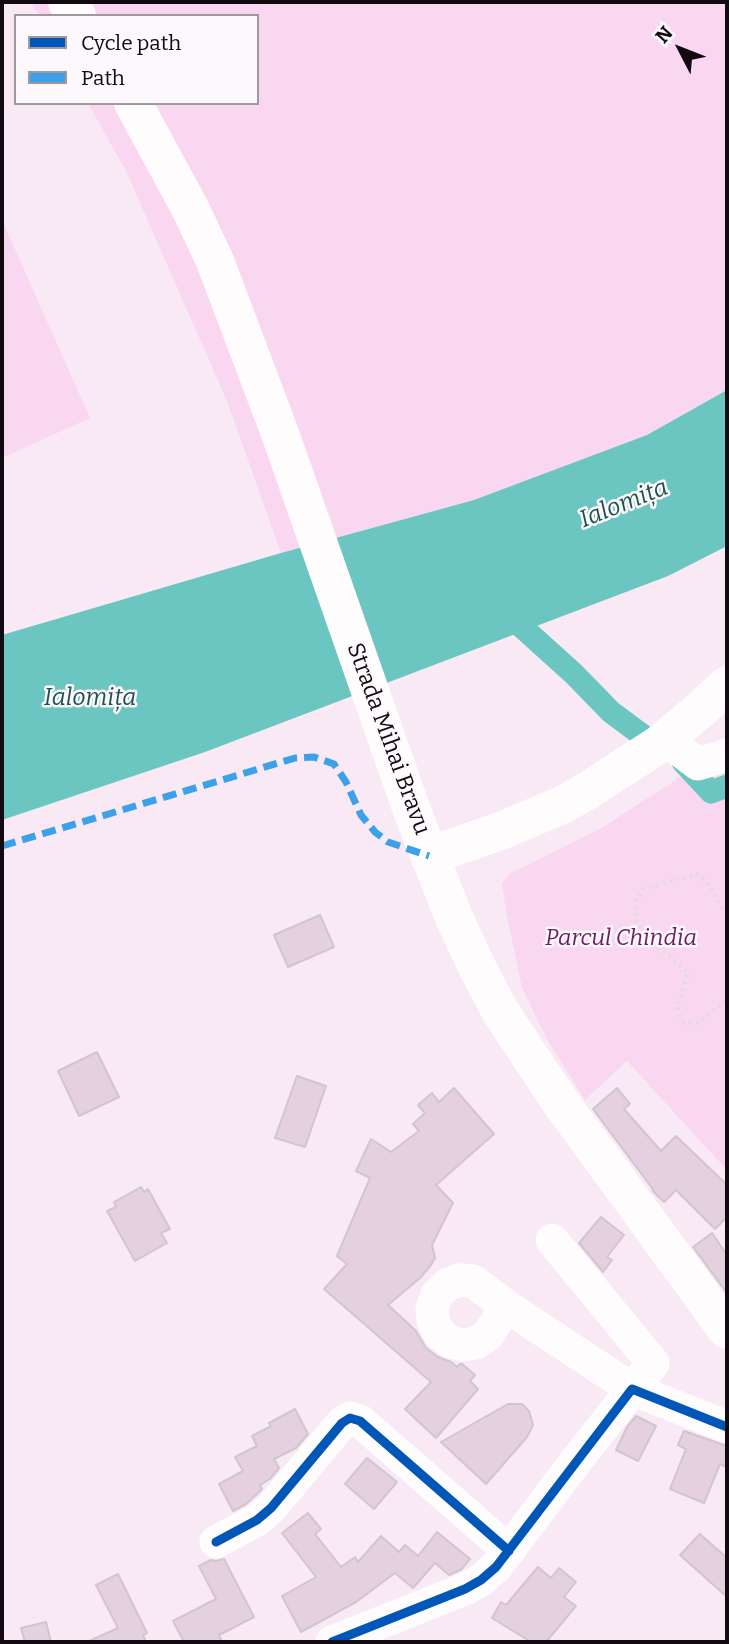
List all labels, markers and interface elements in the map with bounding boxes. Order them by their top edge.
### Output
legend [14,14,259,105]
north arrow [645,14,715,84]
text: N [651,21,677,48]
text: Cycle path [81,30,181,56]
text: Path [81,65,125,91]
water label: Ialomița [576,473,672,535]
street label: Strada Mihai Bravu [340,639,436,839]
water label: Ialomița [44,684,136,712]
park label: Parcul Chindia [545,925,697,953]

